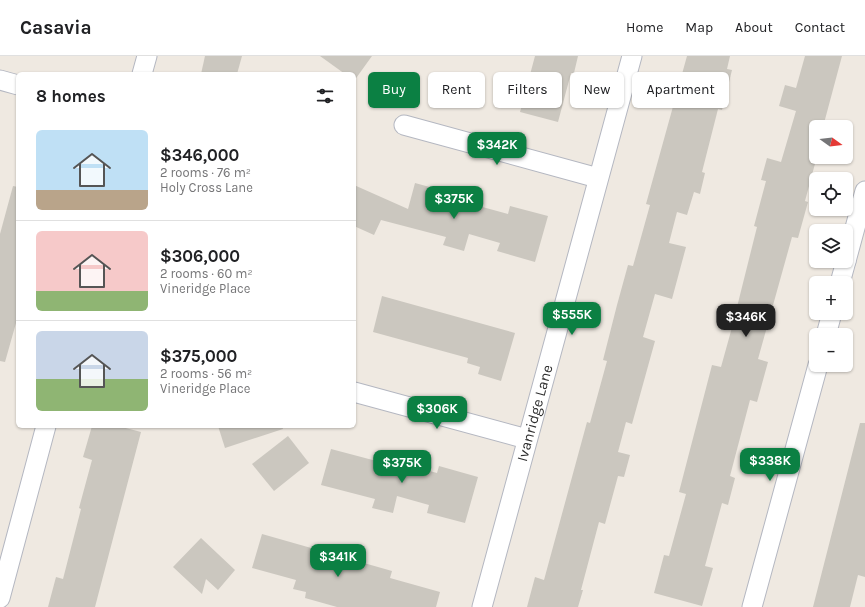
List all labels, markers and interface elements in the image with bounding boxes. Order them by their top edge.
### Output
text: Casavia [20,17,92,39]
text: Home [626,19,663,36]
text: Map [685,19,713,36]
text: About [735,19,773,36]
text: Contact [795,19,845,36]
chip: Buy [368,72,420,108]
chip: Rent [428,72,485,108]
chip: Filters [493,72,562,108]
chip: New [570,72,624,108]
chip: Apartment [632,72,729,108]
icon: filters [314,85,336,107]
text: 8 homes [36,86,106,106]
north arrow [809,120,853,164]
map controls [809,120,853,372]
pin: $342K [469,132,525,166]
text: $342K [476,137,518,152]
text: $346,000 [160,145,239,165]
icon: home [68,146,116,194]
text: 2 rooms · 76 m² [160,165,251,180]
button: locate [809,172,853,216]
text: Holy Cross Lane [160,180,253,195]
pin: $375K [426,186,482,220]
text: $375K [434,191,474,206]
button: layers [809,224,853,268]
text: $306,000 [160,246,240,266]
icon: home [68,247,116,295]
text: 2 rooms · 60 m² [160,266,253,281]
button: + [809,276,853,320]
text: Vineridge Place [160,281,250,296]
pin: $555K [544,302,600,336]
pin: $346K [718,304,774,338]
text: $555K [552,307,592,322]
text: $346K [725,309,767,324]
button: − [809,328,853,372]
text: $375,000 [160,346,237,366]
icon: home [68,347,116,395]
street label: Ivanridge Lane [513,363,557,464]
text: 2 rooms · 56 m² [160,366,252,381]
text: Vineridge Place [160,381,250,396]
pin: $306K [409,396,465,430]
text: $306K [416,401,458,416]
pin: $338K [742,448,798,482]
pin: $375K [374,450,430,484]
text: $338K [749,453,791,468]
text: $375K [382,455,422,470]
pin: $341K [310,544,366,578]
text: $341K [319,549,357,564]

